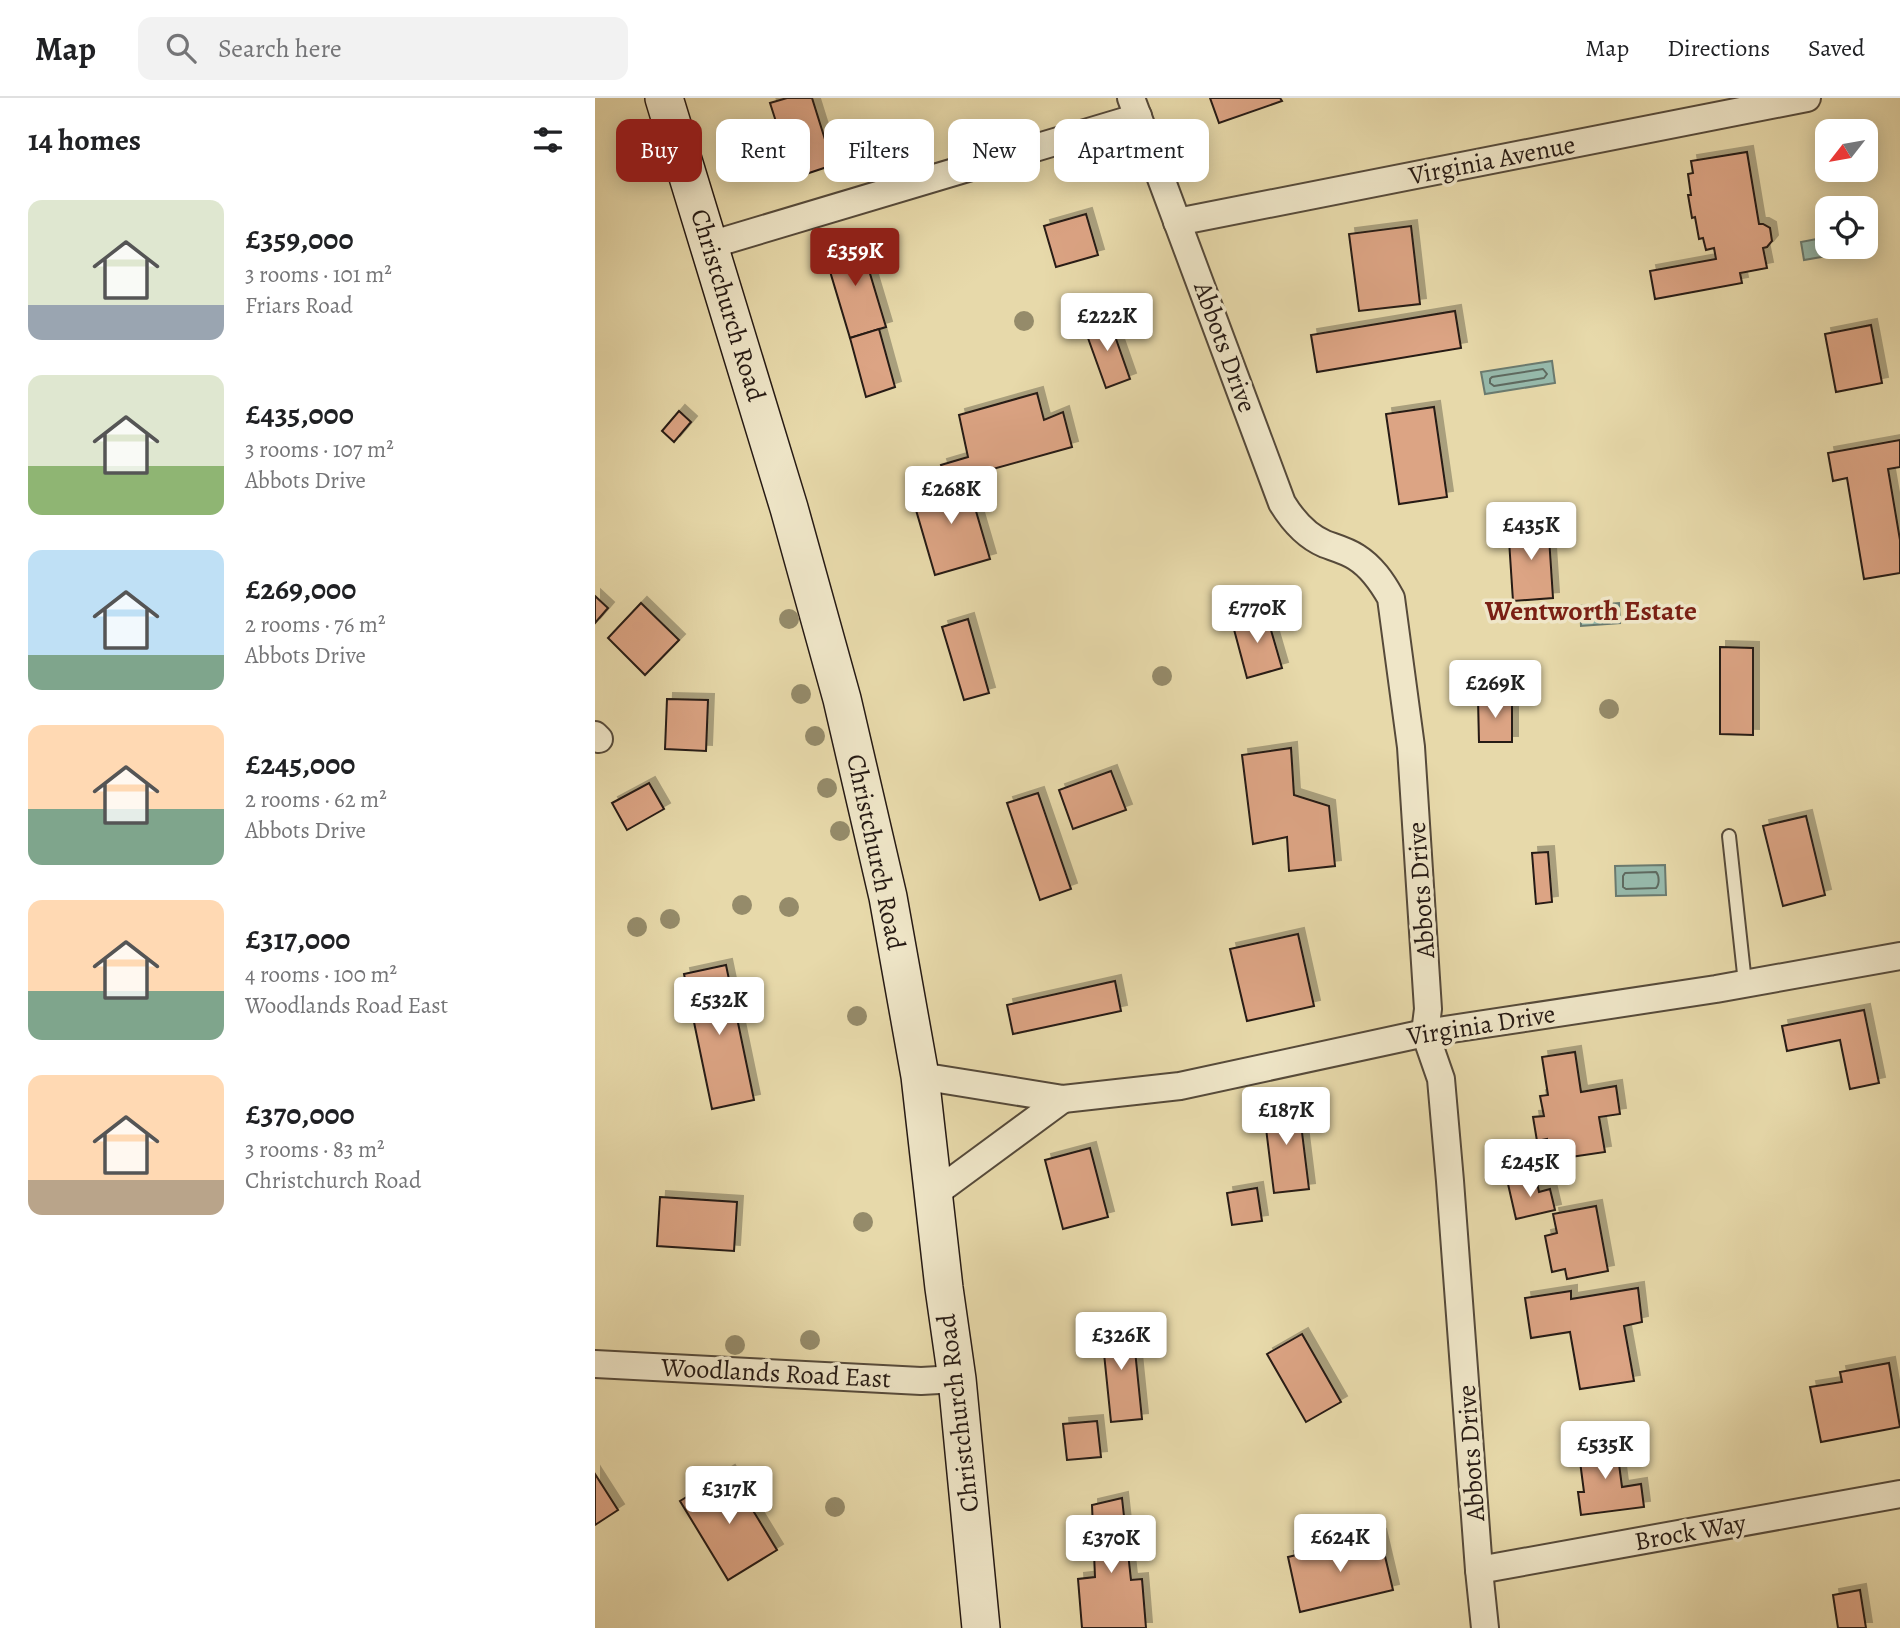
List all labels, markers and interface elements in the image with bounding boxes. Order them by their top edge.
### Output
search box [138,17,628,80]
text: Map [35,26,96,71]
icon: search [162,29,200,67]
text: Search here [218,31,342,66]
text: Map [1585,32,1629,64]
text: Directions [1667,32,1770,64]
text: Saved [1808,32,1865,64]
chip: Buy [616,119,702,182]
chip: Rent [716,119,810,182]
chip: Filters [824,119,934,182]
chip: New [948,119,1040,182]
chip: Apartment [1054,119,1209,182]
north arrow [1815,119,1878,182]
map controls [1815,119,1878,259]
text: 14 homes [28,120,141,160]
icon: filters [529,121,567,159]
street label: Virginia Avenue [1405,127,1578,193]
button: locate [1815,196,1878,259]
street label: Christchurch Road [682,205,774,405]
text: £359,000 [245,219,354,259]
icon: home [84,228,168,312]
pin: £359K [806,228,904,288]
text: £359K [826,235,884,266]
text: 3 rooms · 101 m² [245,259,392,290]
street label: Abbots Drive [1185,276,1265,417]
text: Friars Road [245,290,353,321]
pin: £222K [1058,294,1156,353]
text: £222K [1077,300,1137,331]
text: £435,000 [245,394,354,434]
icon: home [84,403,168,487]
text: 3 rooms · 107 m² [245,434,394,465]
text: Abbots Drive [245,465,366,496]
pin: £268K [902,466,1000,526]
text: £268K [921,473,981,504]
pin: £435K [1482,503,1580,562]
text: £435K [1502,509,1560,540]
text: £269,000 [245,569,356,609]
icon: home [84,578,168,662]
pin: £770K [1208,586,1306,645]
text: £770K [1228,592,1286,623]
district label: Wentworth Estate [1484,592,1697,630]
text: 2 rooms · 76 m² [245,609,386,640]
text: Abbots Drive [245,640,366,671]
pin: £269K [1446,660,1544,720]
text: £269K [1465,667,1525,698]
text: £245,000 [245,744,355,784]
street label: Christchurch Road [838,751,914,953]
icon: home [84,753,168,837]
text: 2 rooms · 62 m² [245,784,387,815]
text: Abbots Drive [245,815,366,846]
street label: Abbots Drive [1399,821,1443,960]
text: £317,000 [245,919,350,959]
icon: home [84,928,168,1012]
text: 4 rooms · 100 m² [245,959,397,990]
pin: £532K [670,978,768,1037]
text: £532K [690,984,748,1015]
text: Woodlands Road East [245,990,448,1021]
street label: Virginia Drive [1403,996,1558,1054]
pin: £187K [1237,1088,1335,1147]
text: £370,000 [245,1094,355,1134]
text: £187K [1258,1094,1314,1125]
icon: home [84,1103,168,1187]
text: 3 rooms · 83 m² [245,1134,385,1165]
pin: £245K [1481,1140,1579,1199]
text: £245K [1501,1146,1559,1177]
text: Christchurch Road [245,1165,421,1196]
street label: Christchurch Road [928,1312,988,1514]
pin: £326K [1072,1312,1170,1372]
text: £326K [1092,1319,1150,1350]
street label: Woodlands Road East [659,1349,892,1397]
street label: Abbots Drive [1449,1384,1493,1523]
pin: £535K [1556,1422,1654,1481]
text: £535K [1577,1428,1633,1459]
pin: £317K [680,1466,778,1526]
text: £317K [702,1473,757,1504]
street label: Brock Way [1632,1505,1749,1559]
pin: £624K [1291,1514,1389,1574]
pin: £370K [1062,1516,1160,1575]
text: £624K [1310,1521,1370,1552]
text: £370K [1082,1522,1140,1553]

